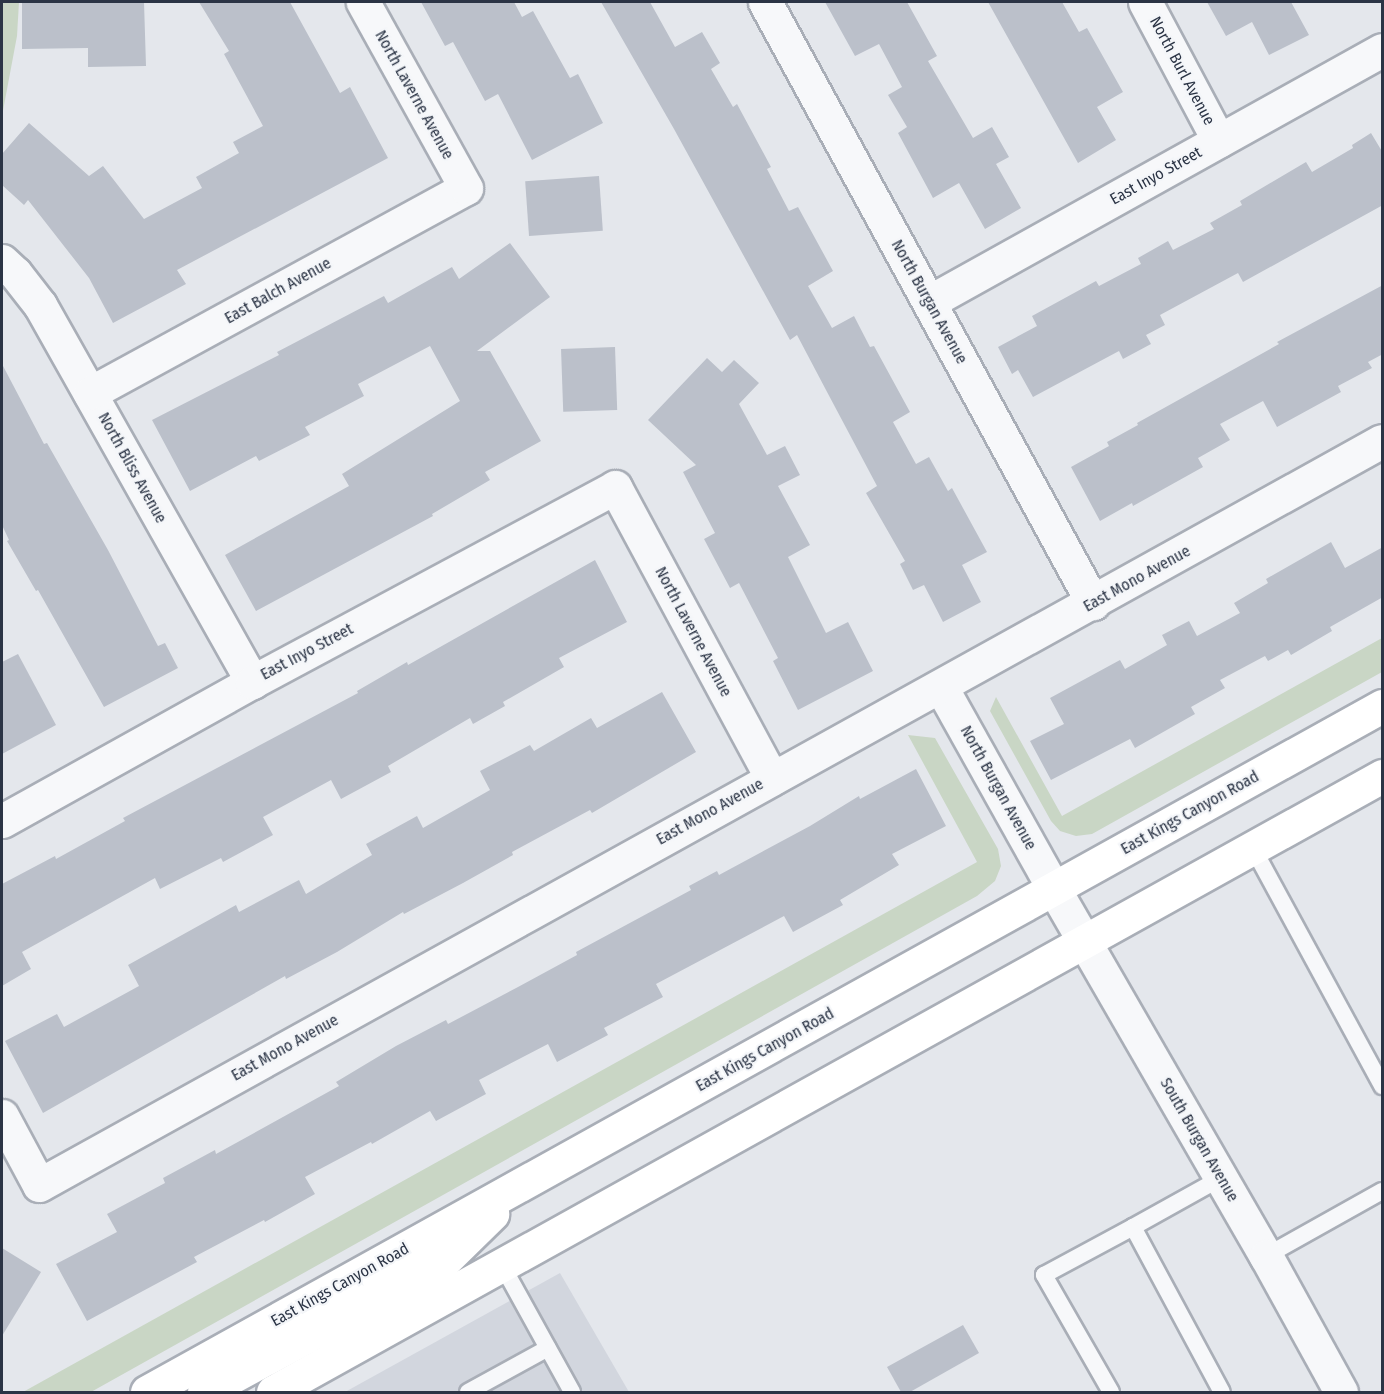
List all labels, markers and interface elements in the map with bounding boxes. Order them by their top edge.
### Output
street label: North Burl Avenue [1145,14,1219,128]
street label: North Laverne Avenue [371,27,457,163]
street label: East Inyo Street [1107,143,1205,209]
street label: North Burgan Avenue [887,237,971,367]
street label: East Balch Avenue [221,254,335,328]
street label: North Bliss Avenue [94,409,170,527]
street label: East Mono Avenue [1080,542,1194,616]
street label: North Laverne Avenue [651,564,735,700]
street label: East Inyo Street [257,620,357,684]
street label: North Burgan Avenue [956,723,1040,853]
street label: East Kings Canyon Road [1118,767,1262,859]
street label: East Mono Avenue [653,775,767,849]
street label: East Kings Canyon Road [693,1004,837,1096]
street label: East Mono Avenue [228,1011,342,1085]
street label: South Burgan Avenue [1156,1075,1242,1205]
street label: East Kings Canyon Road [268,1239,412,1331]

